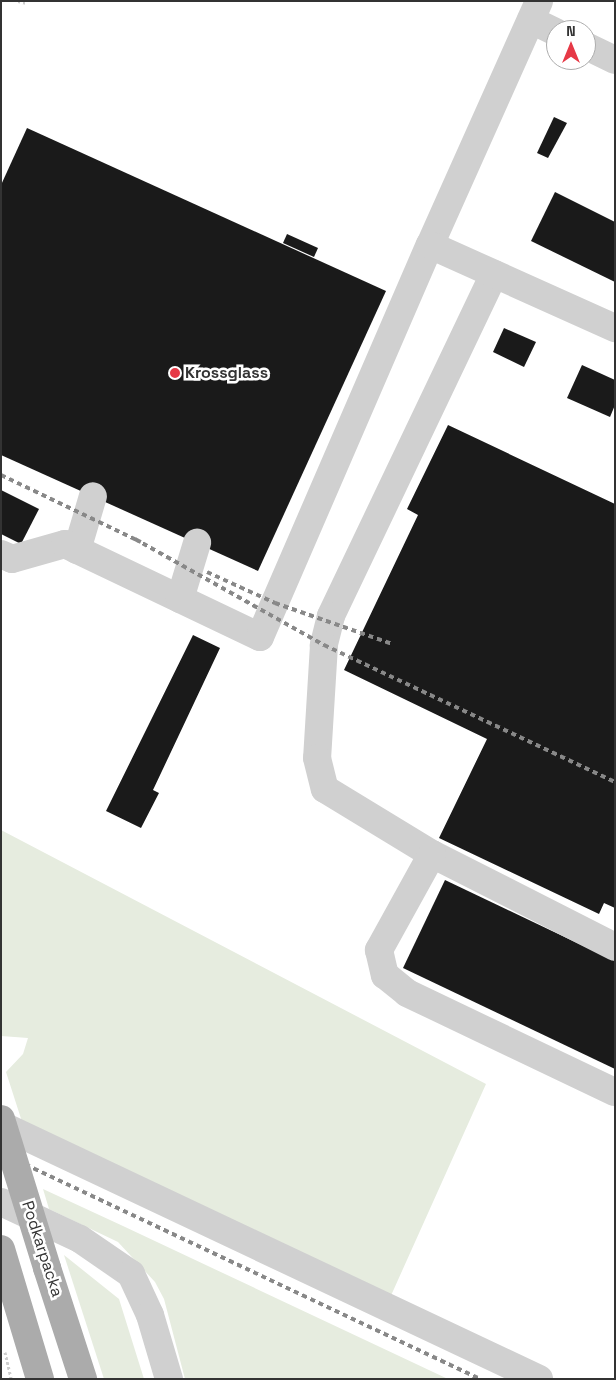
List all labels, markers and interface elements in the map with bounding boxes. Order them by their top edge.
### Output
north arrow [546,20,596,70]
text: N [566,22,576,40]
place label: Krossglass [185,363,268,383]
marker: Krossglass [169,367,181,379]
street label: Podkarpacka [17,1199,67,1299]

